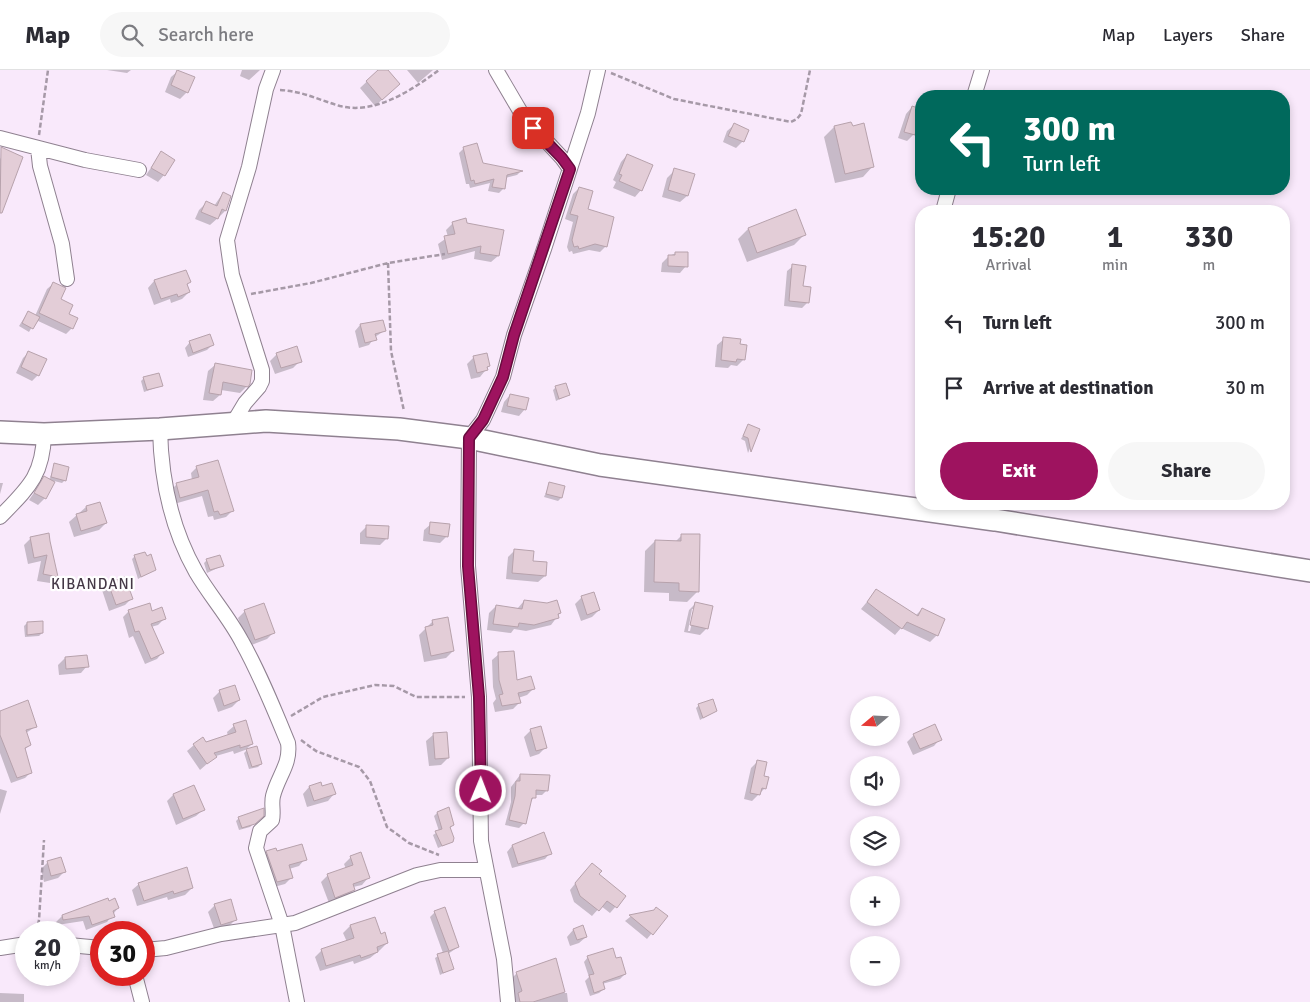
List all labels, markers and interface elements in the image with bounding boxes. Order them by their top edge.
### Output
search box [100,12,450,57]
text: Map [25,20,70,50]
icon: search [118,21,146,49]
text: Search here [158,23,254,47]
text: Map [1102,24,1135,46]
text: Layers [1163,24,1213,46]
text: Share [1241,24,1285,46]
pin [512,107,554,149]
text: 300 m [1023,107,1116,150]
icon: left [940,110,1005,175]
icon: arrive [519,114,547,142]
text: Turn left [1023,150,1101,177]
text: 15:20 [972,219,1045,256]
text: 1 [1107,219,1123,256]
text: 330 [1185,219,1233,256]
text: Arrival [985,255,1032,275]
text: min [1102,255,1128,275]
text: m [1203,255,1215,275]
icon: left [940,309,968,337]
text: Turn left [983,311,1052,335]
text: 300 m [1215,311,1265,335]
icon: arrive [940,374,968,402]
text: Arrive at destination [983,376,1154,400]
text: 30 m [1225,376,1265,400]
button: Exit [940,442,1098,500]
button: Share [1108,442,1265,500]
district label: KIBANDANI [51,575,135,593]
north arrow [850,696,900,746]
map controls [850,696,900,986]
button: sound [850,756,900,806]
position arrow [454,764,506,816]
button: layers [850,816,900,866]
button: + [850,876,900,926]
speed limit sign: 30 [90,921,155,986]
text: 20 [34,932,61,963]
button: − [850,936,900,986]
text: km/h [34,958,61,973]

